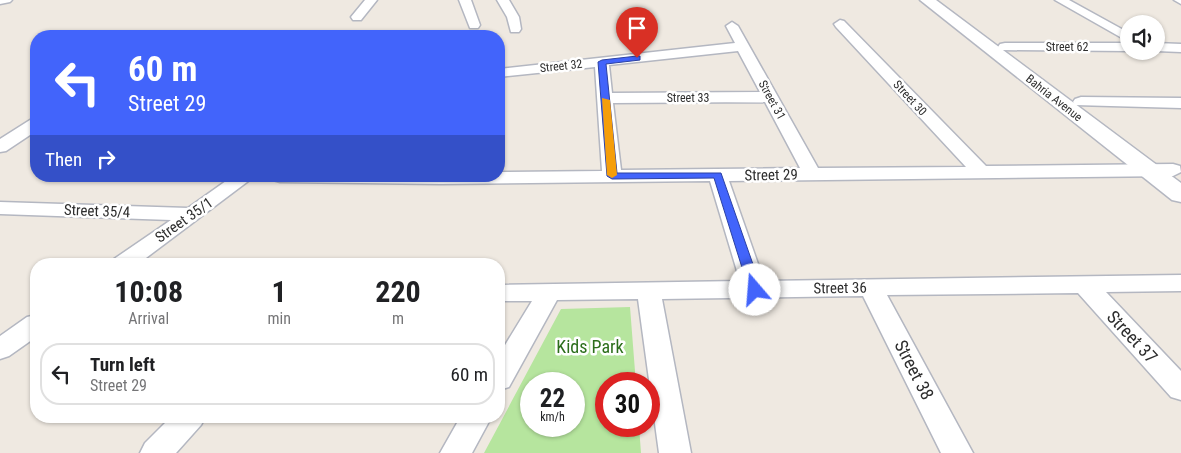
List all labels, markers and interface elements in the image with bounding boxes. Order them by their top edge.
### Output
pin [616,7,658,58]
icon: arrive [623,14,651,42]
map controls [1120,15,1165,60]
button: sound [1120,15,1165,60]
street label: Street 62 [1046,40,1088,54]
text: 60 m [128,49,197,90]
icon: left [45,50,110,115]
street label: Street 32 [539,57,583,75]
street label: Bahria Avenue [1023,72,1085,125]
street label: Street 31 [756,78,788,122]
street label: Street 30 [890,78,930,118]
text: Street 29 [128,91,206,116]
street label: Street 33 [667,91,709,105]
icon: right [92,145,120,173]
text: Then [45,148,82,171]
street label: Street 29 [744,166,798,184]
street label: Street 35/1 [152,194,216,246]
street label: Street 35/4 [64,201,130,221]
position arrow [728,263,780,315]
text: 10:08 [114,274,183,309]
text: 1 [272,274,287,309]
text: 220 [375,274,421,309]
street label: Street 36 [813,279,867,297]
street label: Street 37 [1103,306,1162,367]
text: Arrival [128,309,169,328]
text: min [267,309,291,328]
text: m [392,309,404,328]
park label: Kids Park [556,336,624,357]
street label: Street 38 [891,336,938,403]
text: Turn left [90,353,155,376]
icon: left [47,360,75,388]
text: 60 m [451,363,488,386]
speed limit sign: 30 [595,372,660,437]
text: Street 29 [90,376,147,395]
text: 22 [540,384,565,413]
text: km/h [540,410,565,424]

